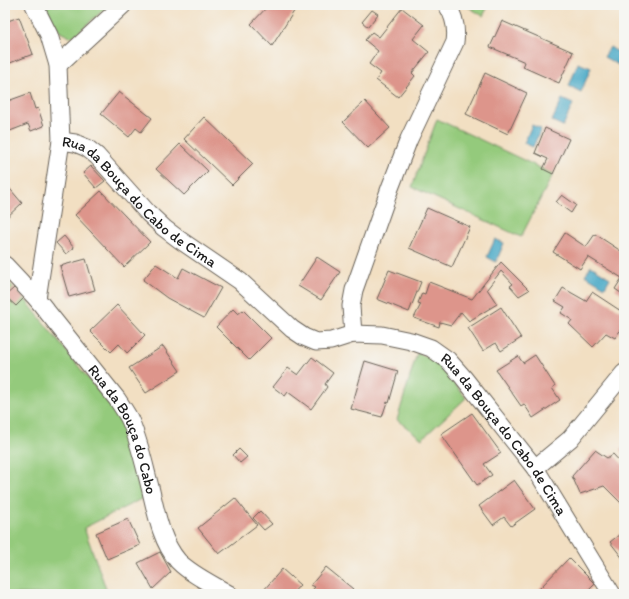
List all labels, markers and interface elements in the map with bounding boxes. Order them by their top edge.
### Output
street label: Rua da Bouça do Cabo de Cima [61,132,220,271]
street label: Rua da Bouça do Cabo de Cima [437,349,571,519]
street label: Rua da Bouça do Cabo [84,361,160,496]

